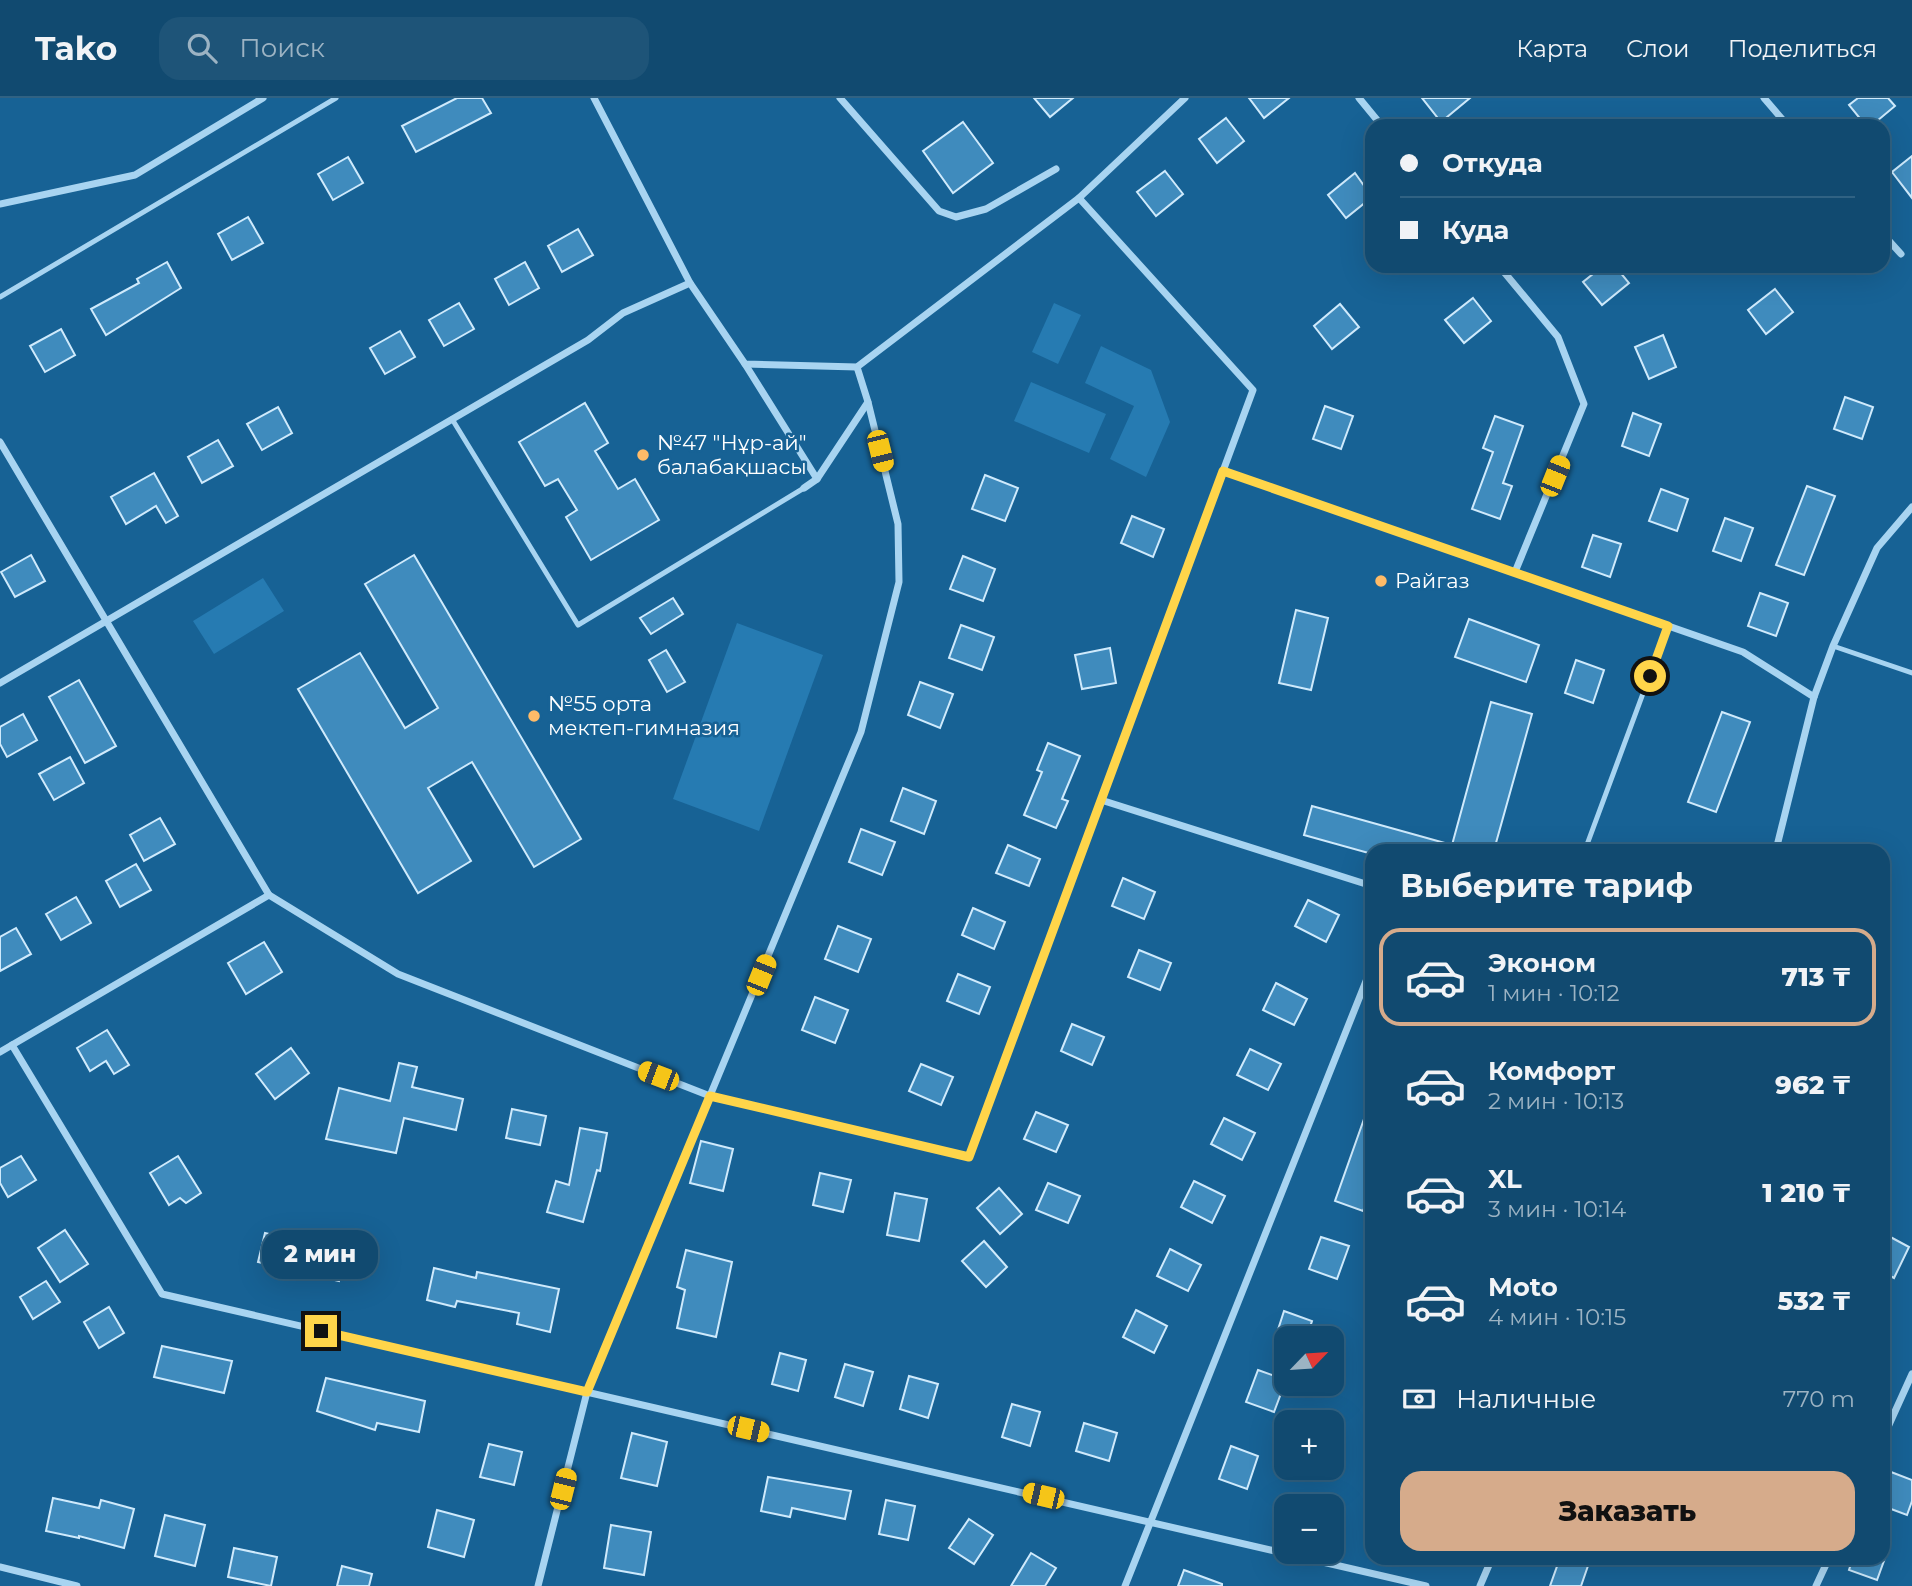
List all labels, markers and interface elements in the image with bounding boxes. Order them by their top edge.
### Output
search box [159,17,649,80]
text: Tako [35,28,117,68]
icon: search [183,29,221,67]
text: Поиск [239,32,325,64]
text: Карта [1516,34,1588,63]
text: Слои [1626,34,1690,63]
text: Поделиться [1728,34,1877,63]
text: Откуда [1442,147,1543,179]
text: Куда [1442,214,1509,246]
car [865,428,896,474]
place label: №47 "Нұр-ай" балабақшасы [657,430,807,479]
marker: №47 "Нұр-ай" балабақшасы [635,447,651,463]
car [1538,453,1573,499]
place label: Райгаз [1395,568,1470,593]
marker: Райгаз [1373,573,1389,589]
route start [1634,660,1666,692]
place label: №55 орта мектеп-гимназия [548,691,740,740]
marker: №55 орта мектеп-гимназия [526,708,542,724]
text: Выберите тариф [1400,866,1693,905]
icon: car [1404,946,1467,1009]
text: Эконом [1488,947,1596,979]
car [744,952,779,998]
text: 713 ₸ [1781,961,1851,993]
text: 1 мин · 10:12 [1488,979,1619,1007]
icon: car [1404,1054,1467,1117]
text: Комфорт [1488,1055,1615,1087]
car [635,1059,682,1093]
text: 962 ₸ [1775,1069,1851,1101]
text: 2 мин · 10:13 [1488,1087,1624,1115]
icon: car [1404,1162,1467,1225]
text: XL [1488,1163,1522,1195]
text: 1 210 ₸ [1762,1177,1851,1209]
text: 3 мин · 10:14 [1488,1195,1626,1223]
callout: 2 мин [263,1230,379,1278]
text: 2 мин [284,1240,356,1268]
icon: car [1404,1270,1467,1333]
text: Moto [1488,1271,1558,1303]
text: 532 ₸ [1778,1285,1851,1317]
text: 4 мин · 10:15 [1488,1303,1626,1331]
route end [305,1315,337,1347]
north arrow [1274,1326,1344,1396]
map controls [1274,1326,1344,1564]
icon: cash [1400,1380,1438,1418]
text: Наличные [1456,1383,1596,1415]
text: 770 m [1783,1385,1855,1413]
button: + [1274,1410,1344,1480]
car [726,1414,771,1444]
car [548,1466,579,1512]
button: Заказать [1400,1471,1855,1551]
car [1021,1481,1066,1511]
button: − [1274,1494,1344,1564]

